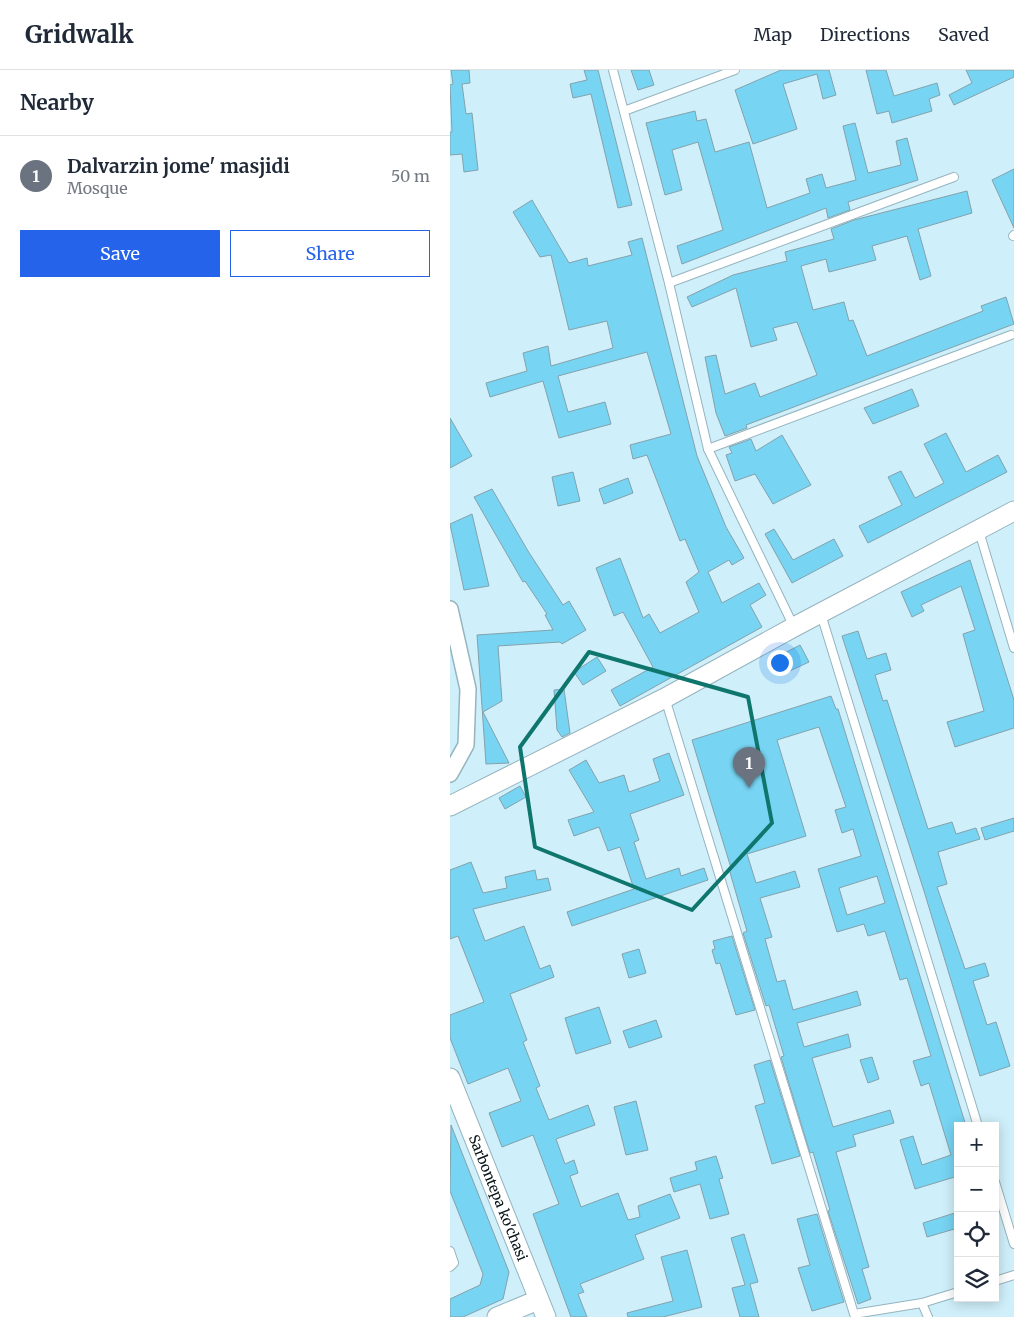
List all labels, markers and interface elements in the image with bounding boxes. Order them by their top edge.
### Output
text: Gridwalk [25,19,134,50]
text: Map [754,23,792,46]
text: Directions [820,23,910,46]
text: Saved [938,23,989,46]
text: Nearby [20,89,94,116]
text: Dalvarzin jome' masjidi [67,154,290,178]
text: 1 [32,166,40,186]
text: 50 m [391,166,430,186]
text: Mosque [67,178,128,198]
button: Save [20,230,220,277]
button: Share [230,230,430,277]
your location [767,650,793,676]
pin: 1 [733,747,765,788]
map controls [954,1122,999,1302]
button: + [954,1122,999,1167]
street label: Sarbontepa ko'chasi [465,1132,532,1264]
button: − [954,1167,999,1212]
button: locate [954,1212,999,1257]
button: layers [954,1257,999,1302]

